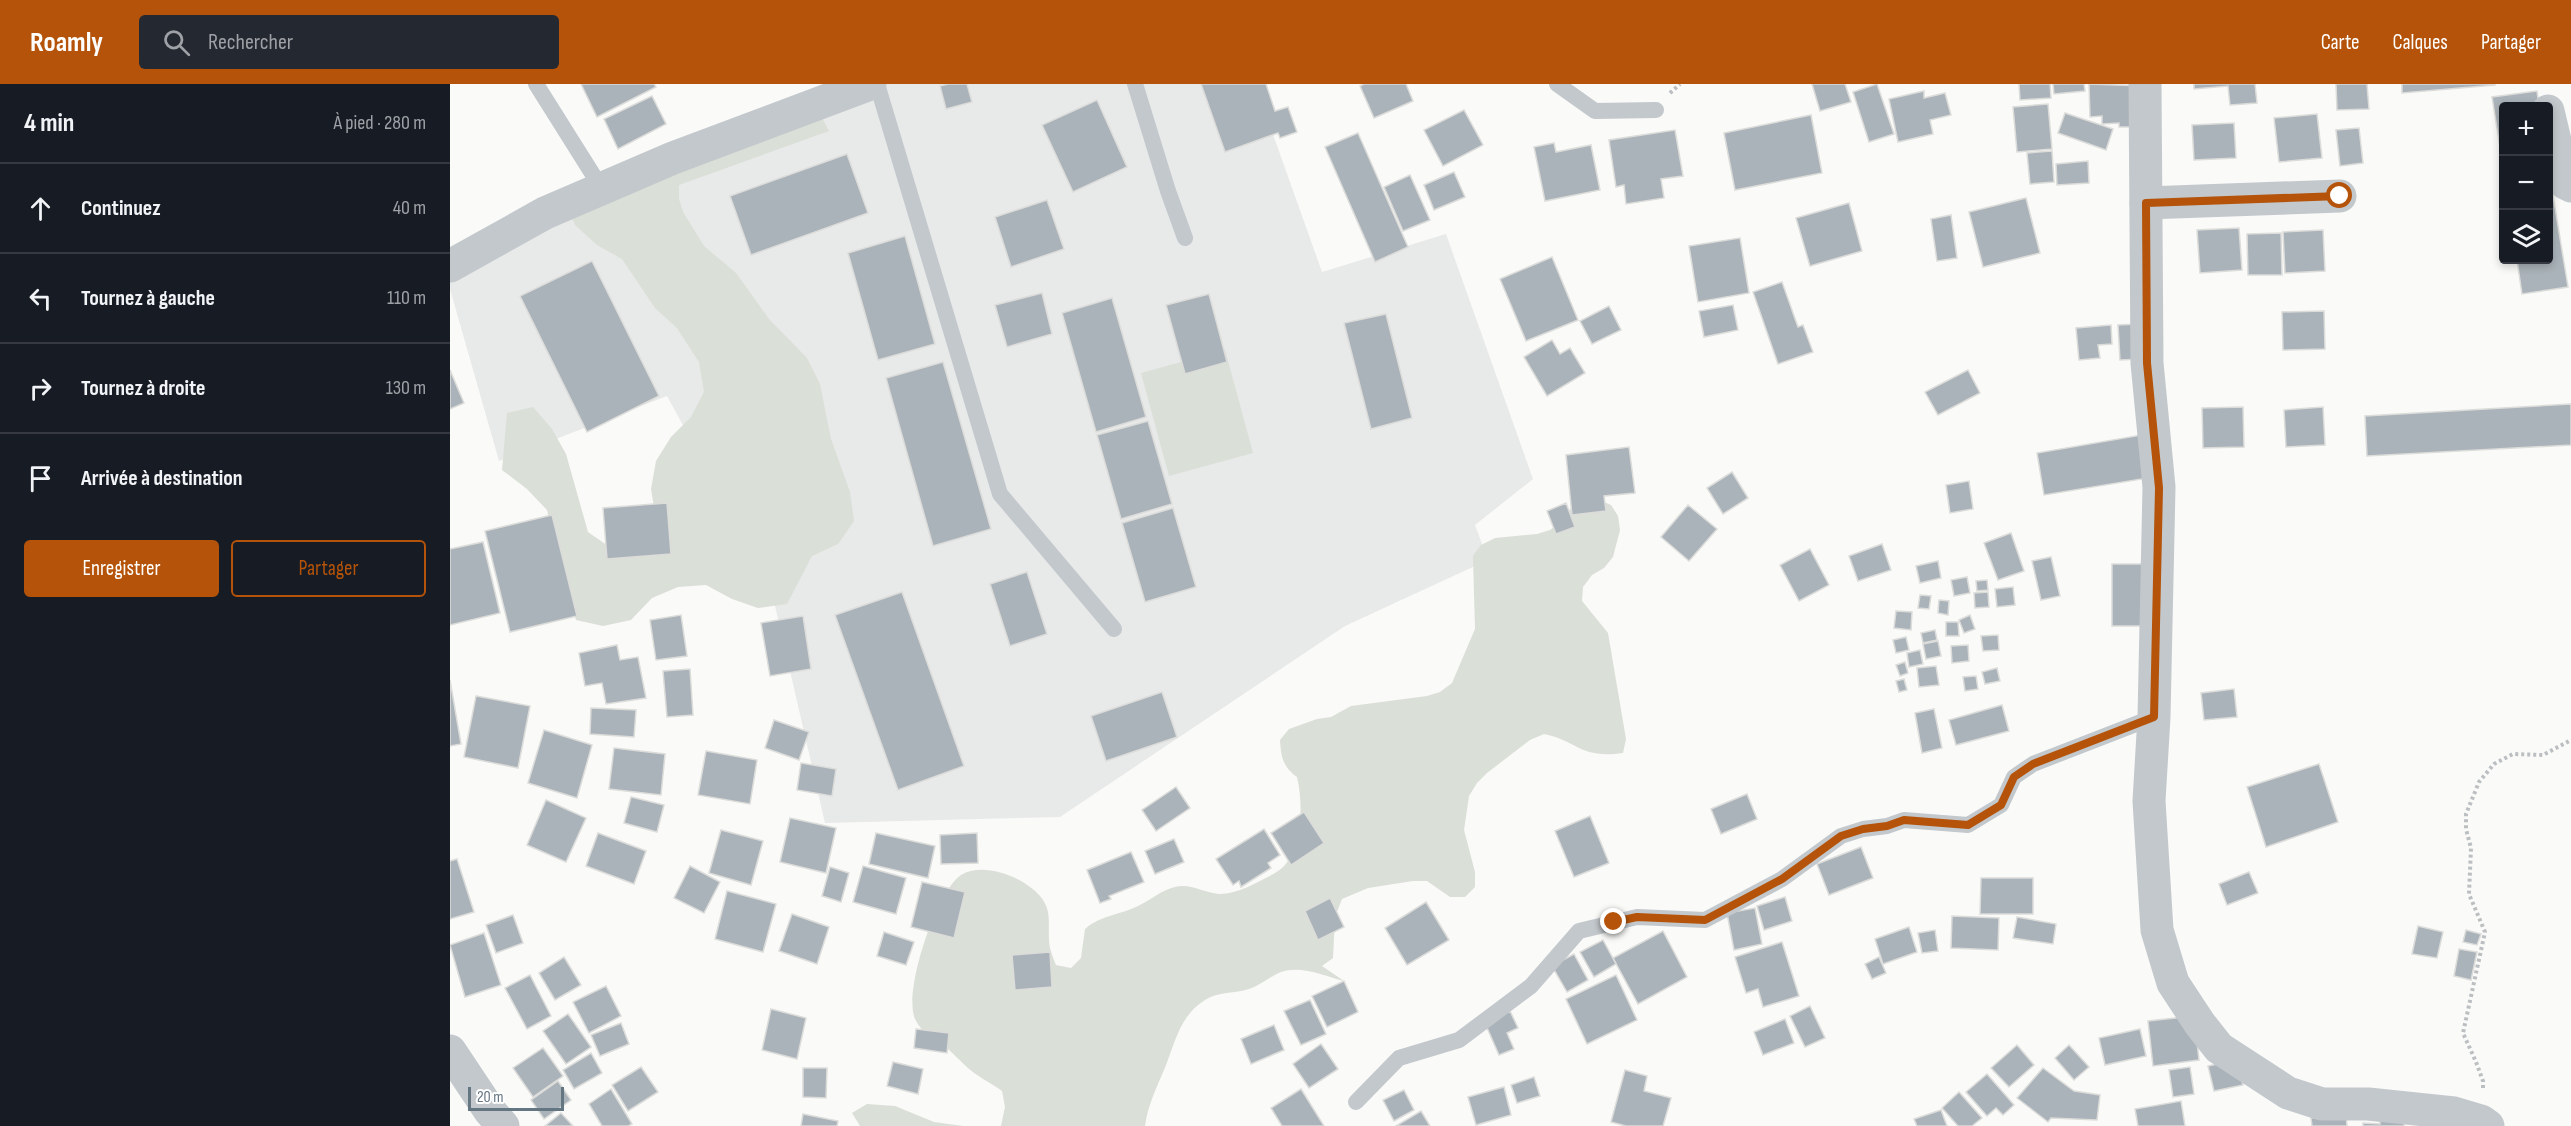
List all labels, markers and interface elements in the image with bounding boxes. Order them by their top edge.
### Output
search box [139,15,559,69]
text: Roamly [30,26,103,59]
icon: search [160,26,193,59]
text: Rechercher [208,29,293,56]
text: Carte [2321,30,2360,55]
text: Calques [2393,30,2448,55]
text: Partager [2481,30,2541,55]
map controls [2499,102,2553,264]
button: + [2499,102,2553,156]
text: 4 min [24,108,74,139]
text: À pied · 280 m [334,111,426,135]
button: − [2499,156,2553,210]
route start [2326,182,2352,208]
icon: ahead [24,192,57,225]
text: Continuez [81,195,161,222]
text: 40 m [393,196,426,220]
button: layers [2499,210,2553,264]
icon: left [24,282,57,315]
text: Tournez à gauche [81,285,215,312]
text: 110 m [387,286,426,310]
icon: right [24,372,57,405]
text: Tournez à droite [81,375,206,402]
text: 130 m [386,376,426,400]
icon: arrive [24,462,57,495]
text: Arrivée à destination [81,465,243,492]
button: Enregistrer [24,540,219,597]
button: Partager [231,540,426,597]
route end [1600,908,1626,934]
scale bar [468,1084,564,1112]
text: 20 m [477,1088,504,1107]

